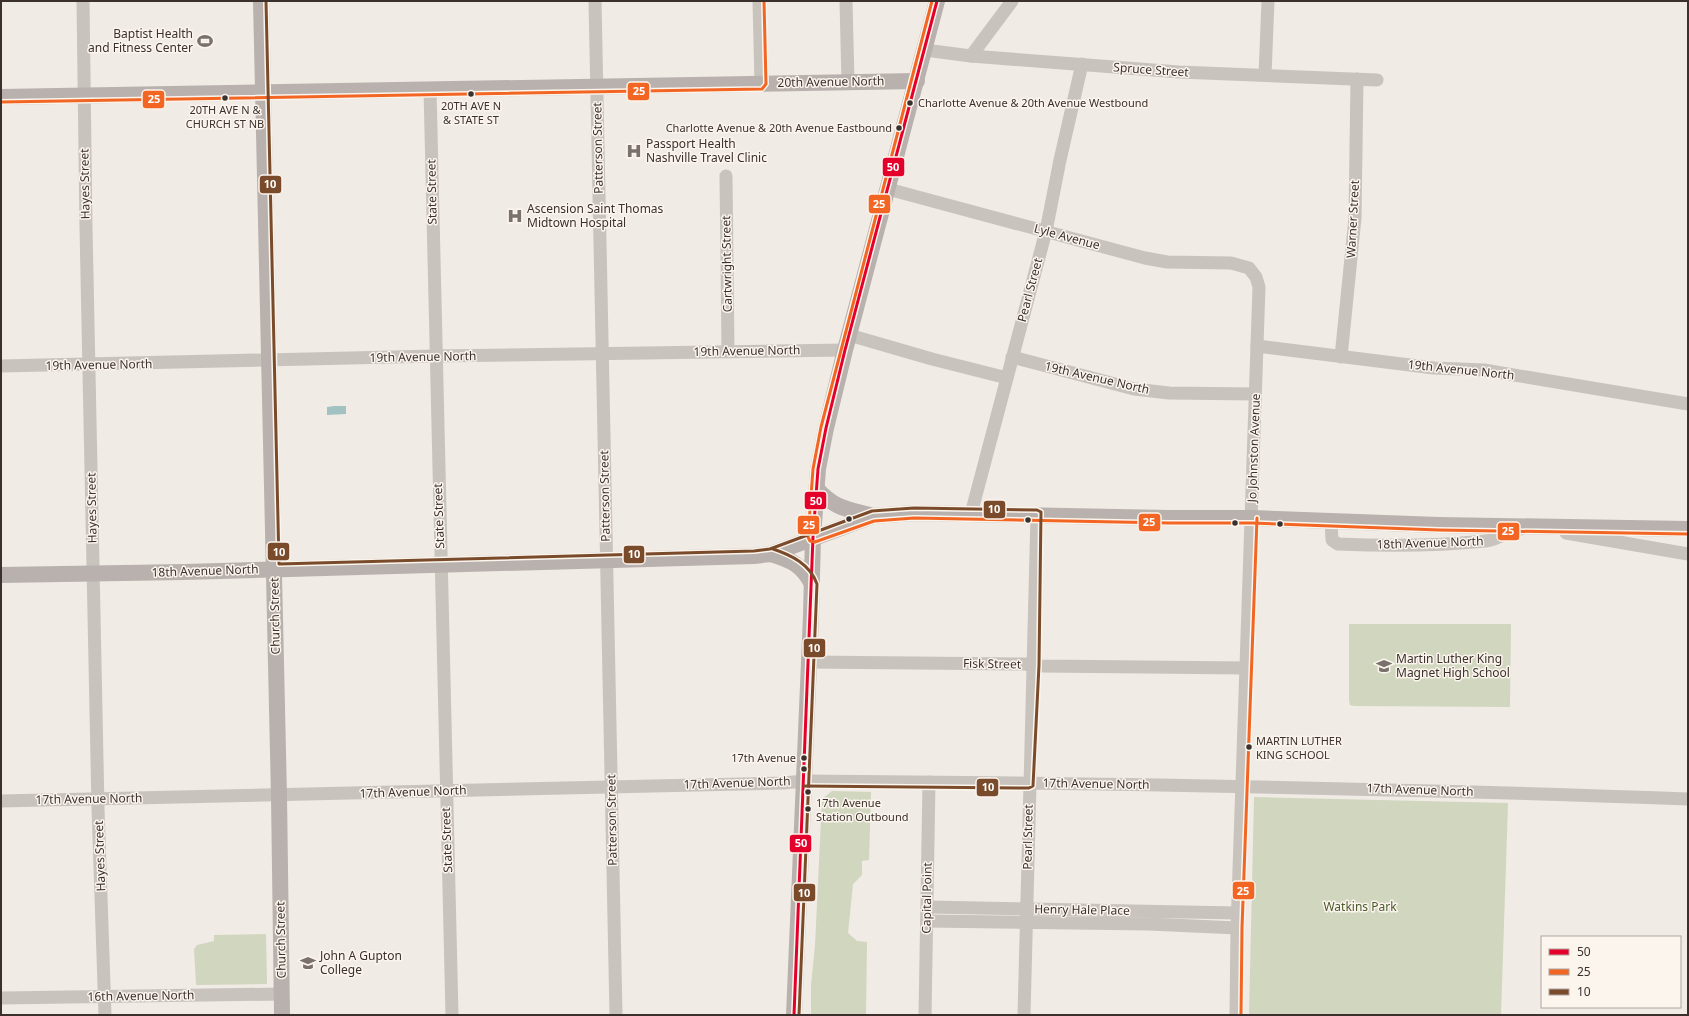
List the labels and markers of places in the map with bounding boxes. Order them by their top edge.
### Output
place label: Baptist Health and Fitness Center [88,25,193,56]
sports icon: Baptist Health and Fitness Center [196,32,214,50]
marker: 20TH AVE N & STATE ST [466,89,476,99]
marker: 20TH AVE N & CHURCH ST NB [220,93,230,103]
place label: Charlotte Avenue & 20th Avenue Westbound [918,95,1148,110]
place label: 20TH AVE N & STATE ST [441,98,501,127]
marker: Charlotte Avenue & 20th Avenue Westbound [905,98,915,108]
place label: 20TH AVE N & CHURCH ST NB [186,102,264,131]
place label: Charlotte Avenue & 20th Avenue Eastbound [666,120,892,135]
marker: Charlotte Avenue & 20th Avenue Eastbound [894,123,904,133]
place label: Passport Health Nashville Travel Clinic [646,135,767,166]
hospital icon: Passport Health Nashville Travel Clinic [625,142,643,160]
place label: Ascension Saint Thomas Midtown Hospital [527,200,664,231]
hospital icon: Ascension Saint Thomas Midtown Hospital [506,207,524,225]
unlabelled marker [844,514,854,524]
unlabelled marker [1023,515,1033,525]
unlabelled marker [1230,518,1240,528]
unlabelled marker [1275,519,1285,529]
place label: Martin Luther King Magnet High School [1396,650,1510,681]
school or university icon: Martin Luther King Magnet High School [1375,657,1393,675]
place label: MARTIN LUTHER KING SCHOOL [1256,733,1342,762]
marker: MARTIN LUTHER KING SCHOOL [1244,742,1254,752]
place label: 17th Avenue [731,750,796,765]
marker: 17th Avenue [799,753,809,763]
unlabelled marker [799,764,809,774]
unlabelled marker [803,787,813,797]
place label: 17th Avenue Station Outbound [816,795,908,824]
marker: 17th Avenue Station Outbound [803,804,813,814]
place label: John A Gupton College [319,947,402,978]
school or university icon: John A Gupton College [299,954,317,972]

